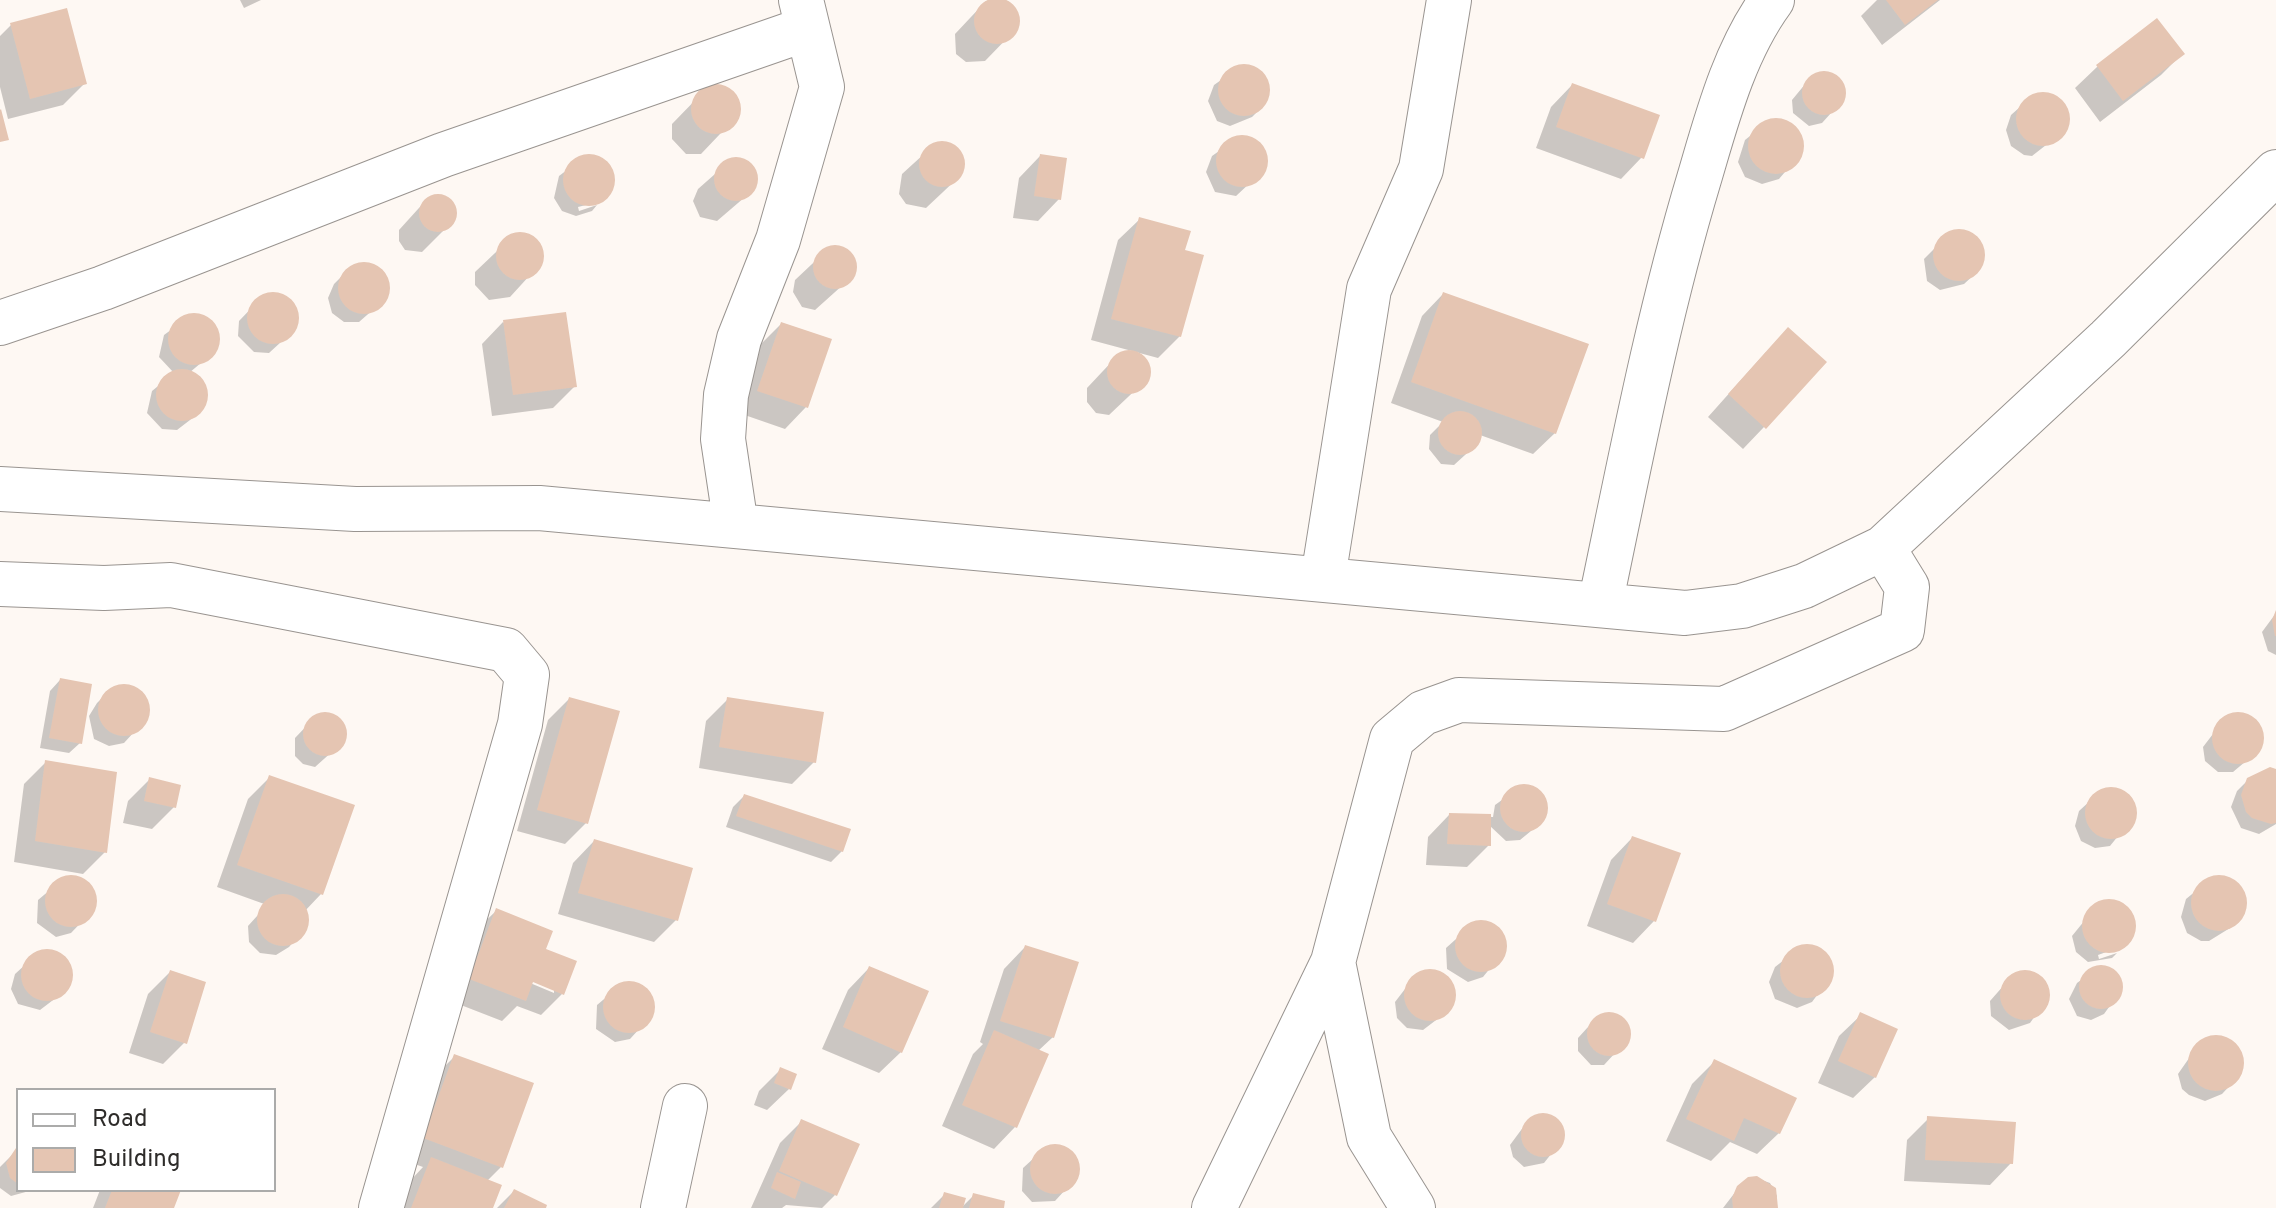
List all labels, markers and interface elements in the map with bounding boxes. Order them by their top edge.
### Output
legend [16,1088,276,1192]
text: Road [92,1105,148,1135]
text: Building [92,1145,181,1175]

